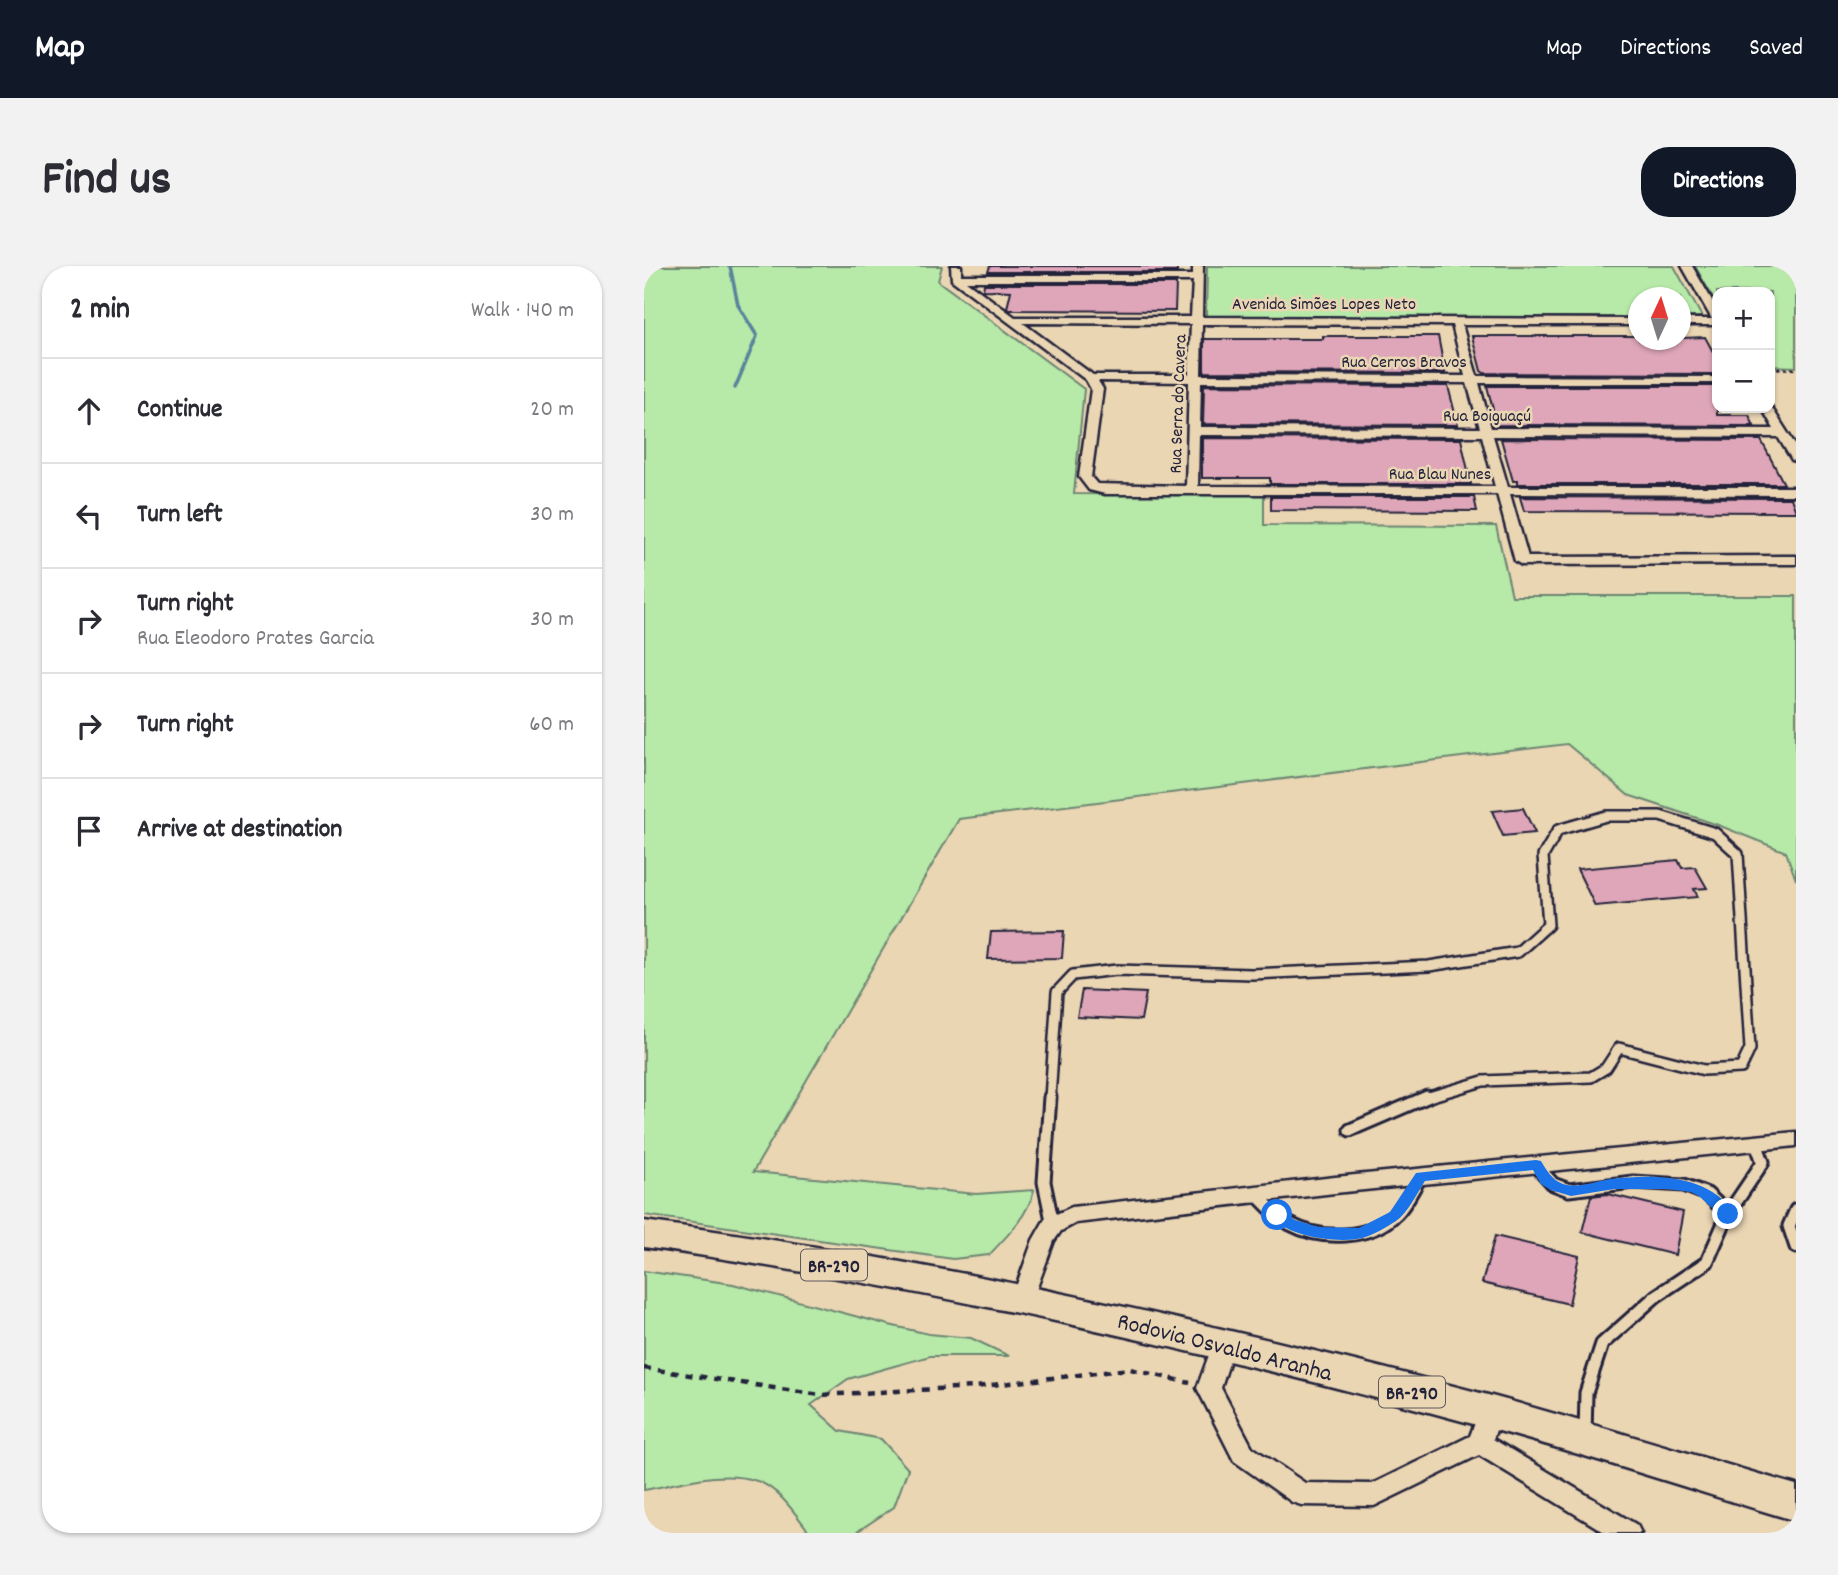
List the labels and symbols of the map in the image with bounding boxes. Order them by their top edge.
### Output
north arrow [1628,287,1691,350]
street label: Avenida Simões Lopes Neto [1232,293,1416,318]
street label: Rua Serra do Cavera [1165,333,1194,474]
street label: Rua Cerros Bravos [1341,351,1467,376]
street label: Rua Boiguaçú [1443,405,1531,430]
street label: Rua Blau Nunes [1389,463,1491,488]
route end [1712,1198,1743,1229]
route start [1261,1199,1292,1230]
road number: BR-290 [801,1250,867,1281]
street label: Rodovia Osvaldo Aranha [1113,1306,1336,1392]
road number: BR-290 [1379,1376,1445,1408]

